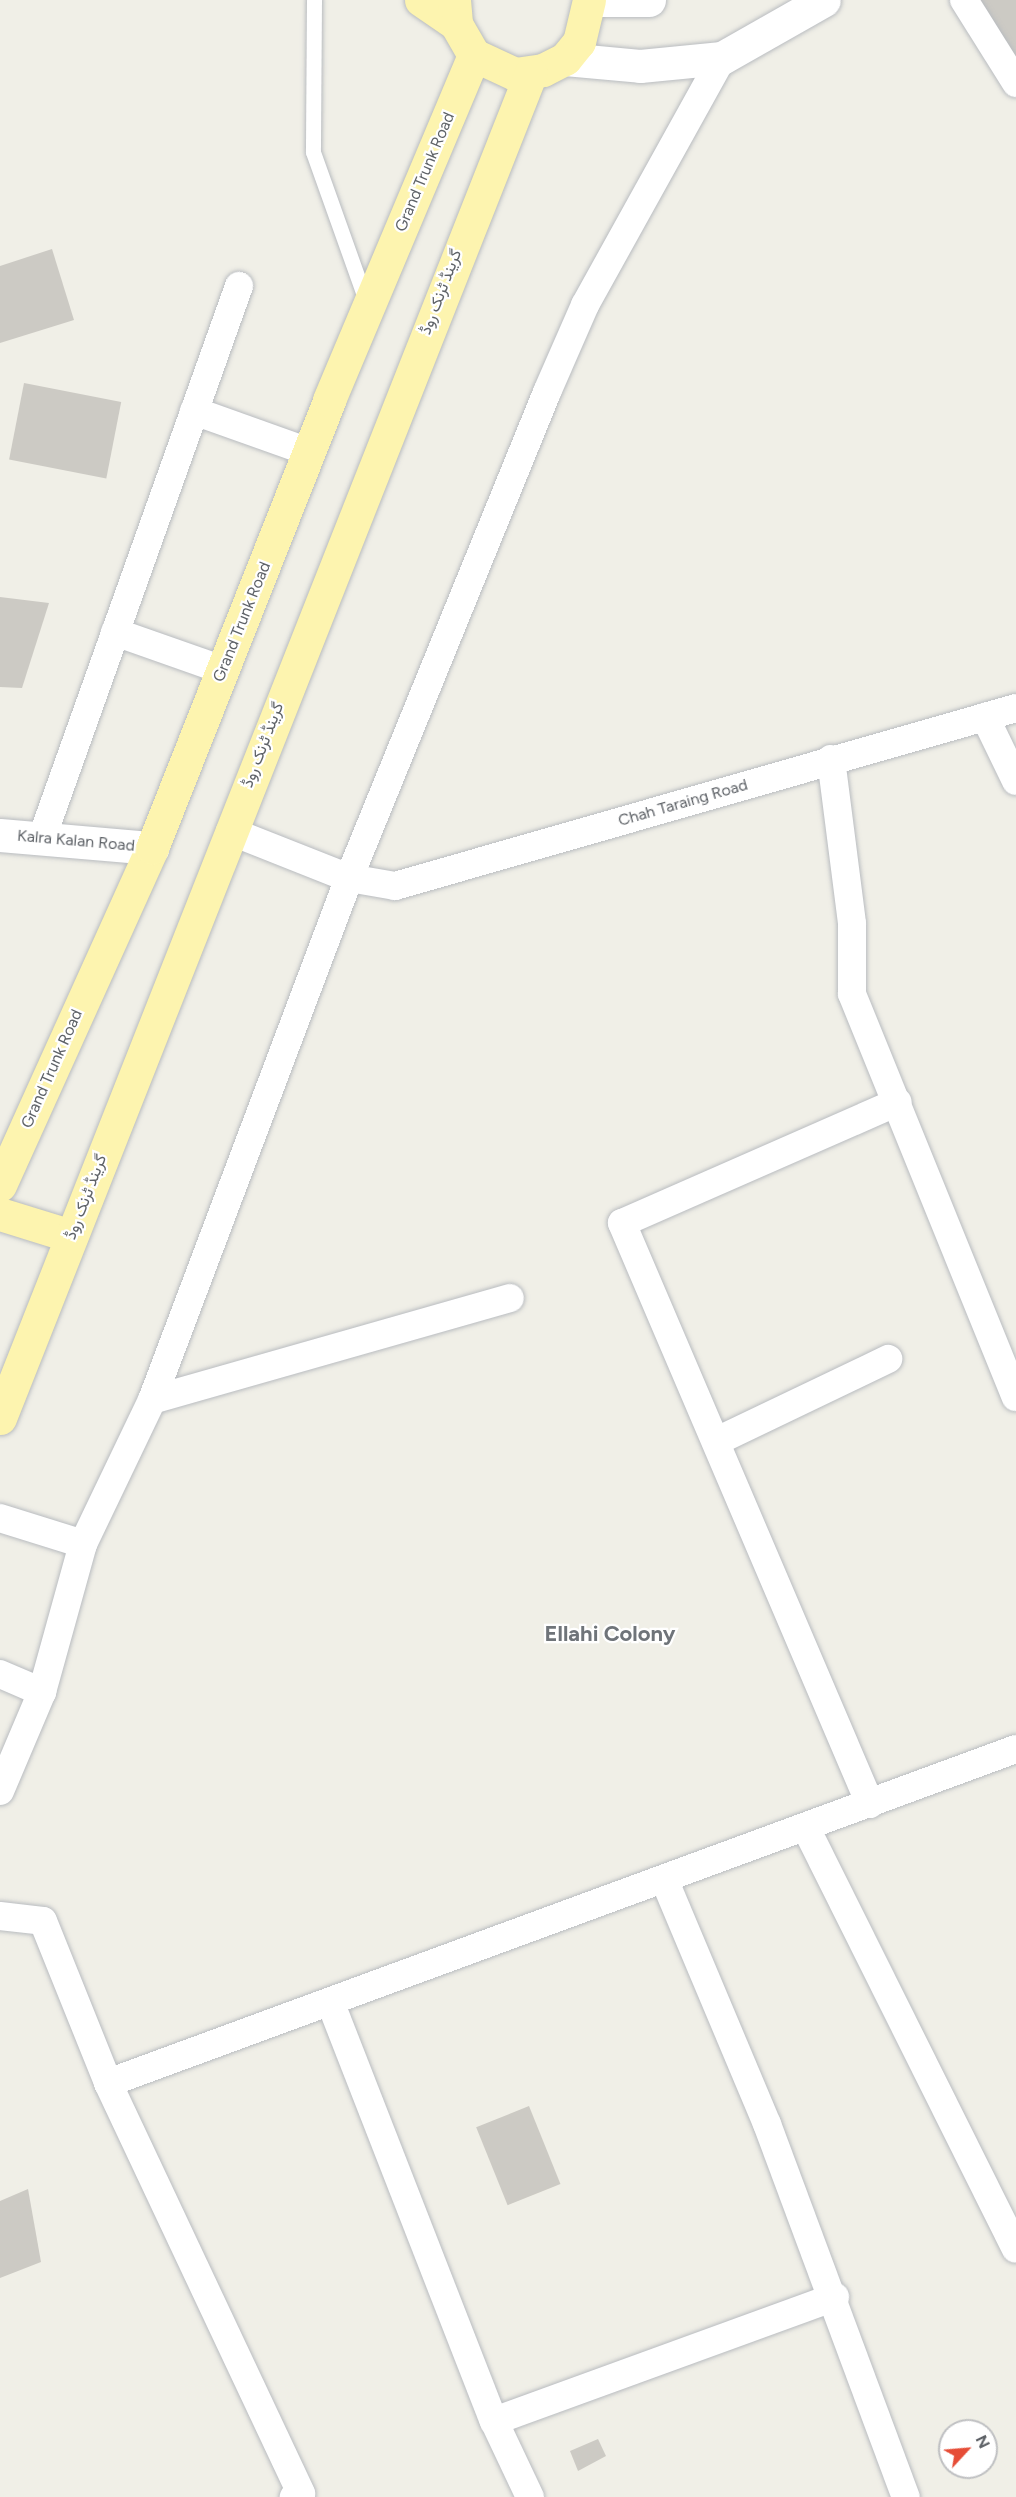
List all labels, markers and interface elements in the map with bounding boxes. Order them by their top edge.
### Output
street label: Grand Trunk Road [391,109,459,235]
street label: گرینڈ ٹرنک روڈ [416,247,466,337]
street label: Grand Trunk Road [209,559,275,685]
street label: گرینڈ ٹرنک روڈ [238,700,288,790]
street label: Chah Taraing Road [616,775,750,831]
street label: Kalra Kalan Road [16,826,136,856]
street label: Grand Trunk Road [17,1007,87,1131]
street label: گرینڈ ٹرنک روڈ [61,1152,111,1242]
district label: Ellahi Colony [545,1621,675,1647]
north arrow [938,2419,998,2479]
text: N [972,2432,994,2451]

